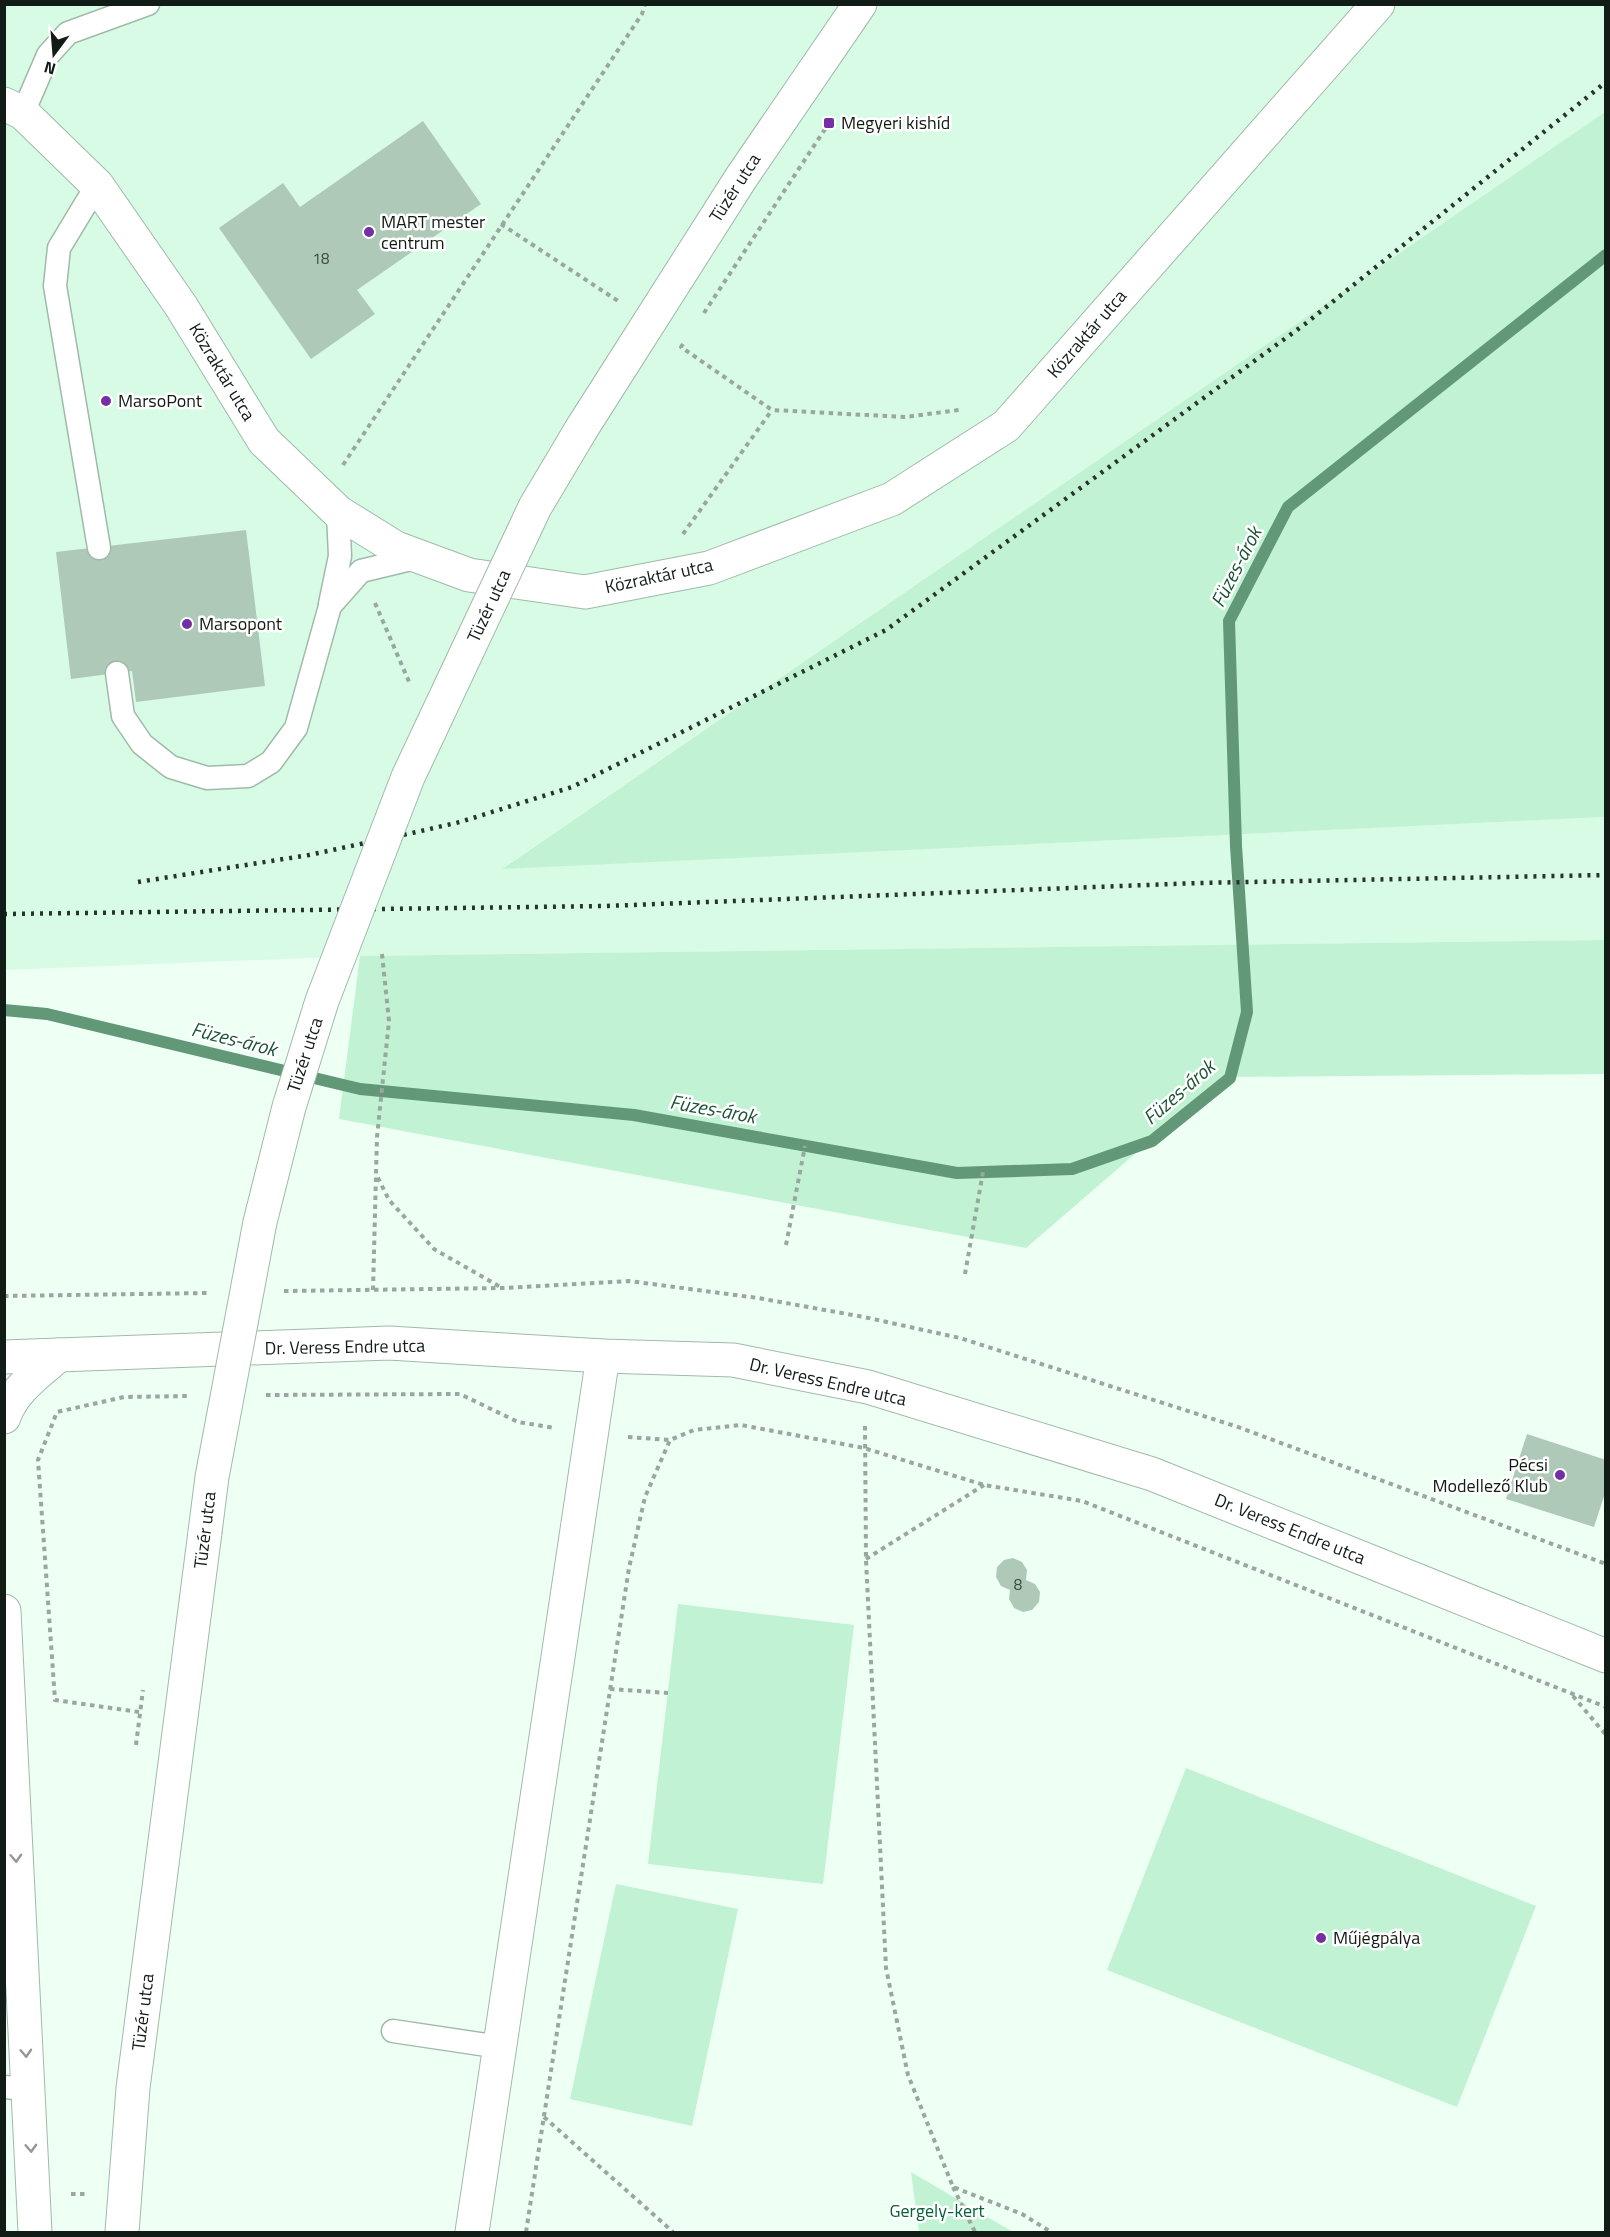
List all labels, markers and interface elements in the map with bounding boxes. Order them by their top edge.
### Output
north arrow [24,24,84,84]
text: N [41,55,59,81]
place label: Megyeri kishíd [841,109,950,136]
marker: Megyeri kishíd [822,116,836,130]
street label: Tüzér utca [702,148,767,228]
place label: MART mester centrum [381,208,485,256]
marker: MART mester centrum [362,225,376,239]
house number: 18 [313,247,329,270]
street label: Közraktár utca [1040,283,1133,384]
street label: Közraktár utca [183,318,262,426]
place label: MarsoPont [118,387,203,414]
marker: MarsoPont [99,394,113,408]
water label: Füzes-árok [1202,519,1270,612]
street label: Közraktár utca [602,551,715,600]
street label: Tüzér utca [460,565,517,647]
place label: Marsopont [199,610,283,637]
marker: Marsopont [180,617,194,631]
water label: Füzes-árok [188,1013,282,1065]
street label: Tüzér utca [280,1014,329,1096]
water label: Füzes-árok [1136,1050,1223,1132]
water label: Füzes-árok [668,1086,761,1132]
street label: Dr. Veress Endre utca [265,1332,425,1361]
street label: Dr. Veress Endre utca [747,1350,909,1413]
place label: Pécsi Modellező Klub [1432,1451,1548,1499]
marker: Pécsi Modellező Klub [1553,1468,1567,1482]
street label: Dr. Veress Endre utca [1211,1486,1370,1571]
street label: Tüzér utca [186,1490,223,1570]
house number: 8 [1014,1573,1022,1596]
one-way arrow [10,1853,23,1862]
place label: Műjégpálya [1333,1924,1420,1951]
marker: Műjégpálya [1314,1931,1328,1945]
street label: Tüzér utca [124,1972,161,2052]
one-way arrow [19,2048,32,2057]
one-way arrow [24,2143,37,2152]
park label: Gergely-kert [889,2197,985,2224]

